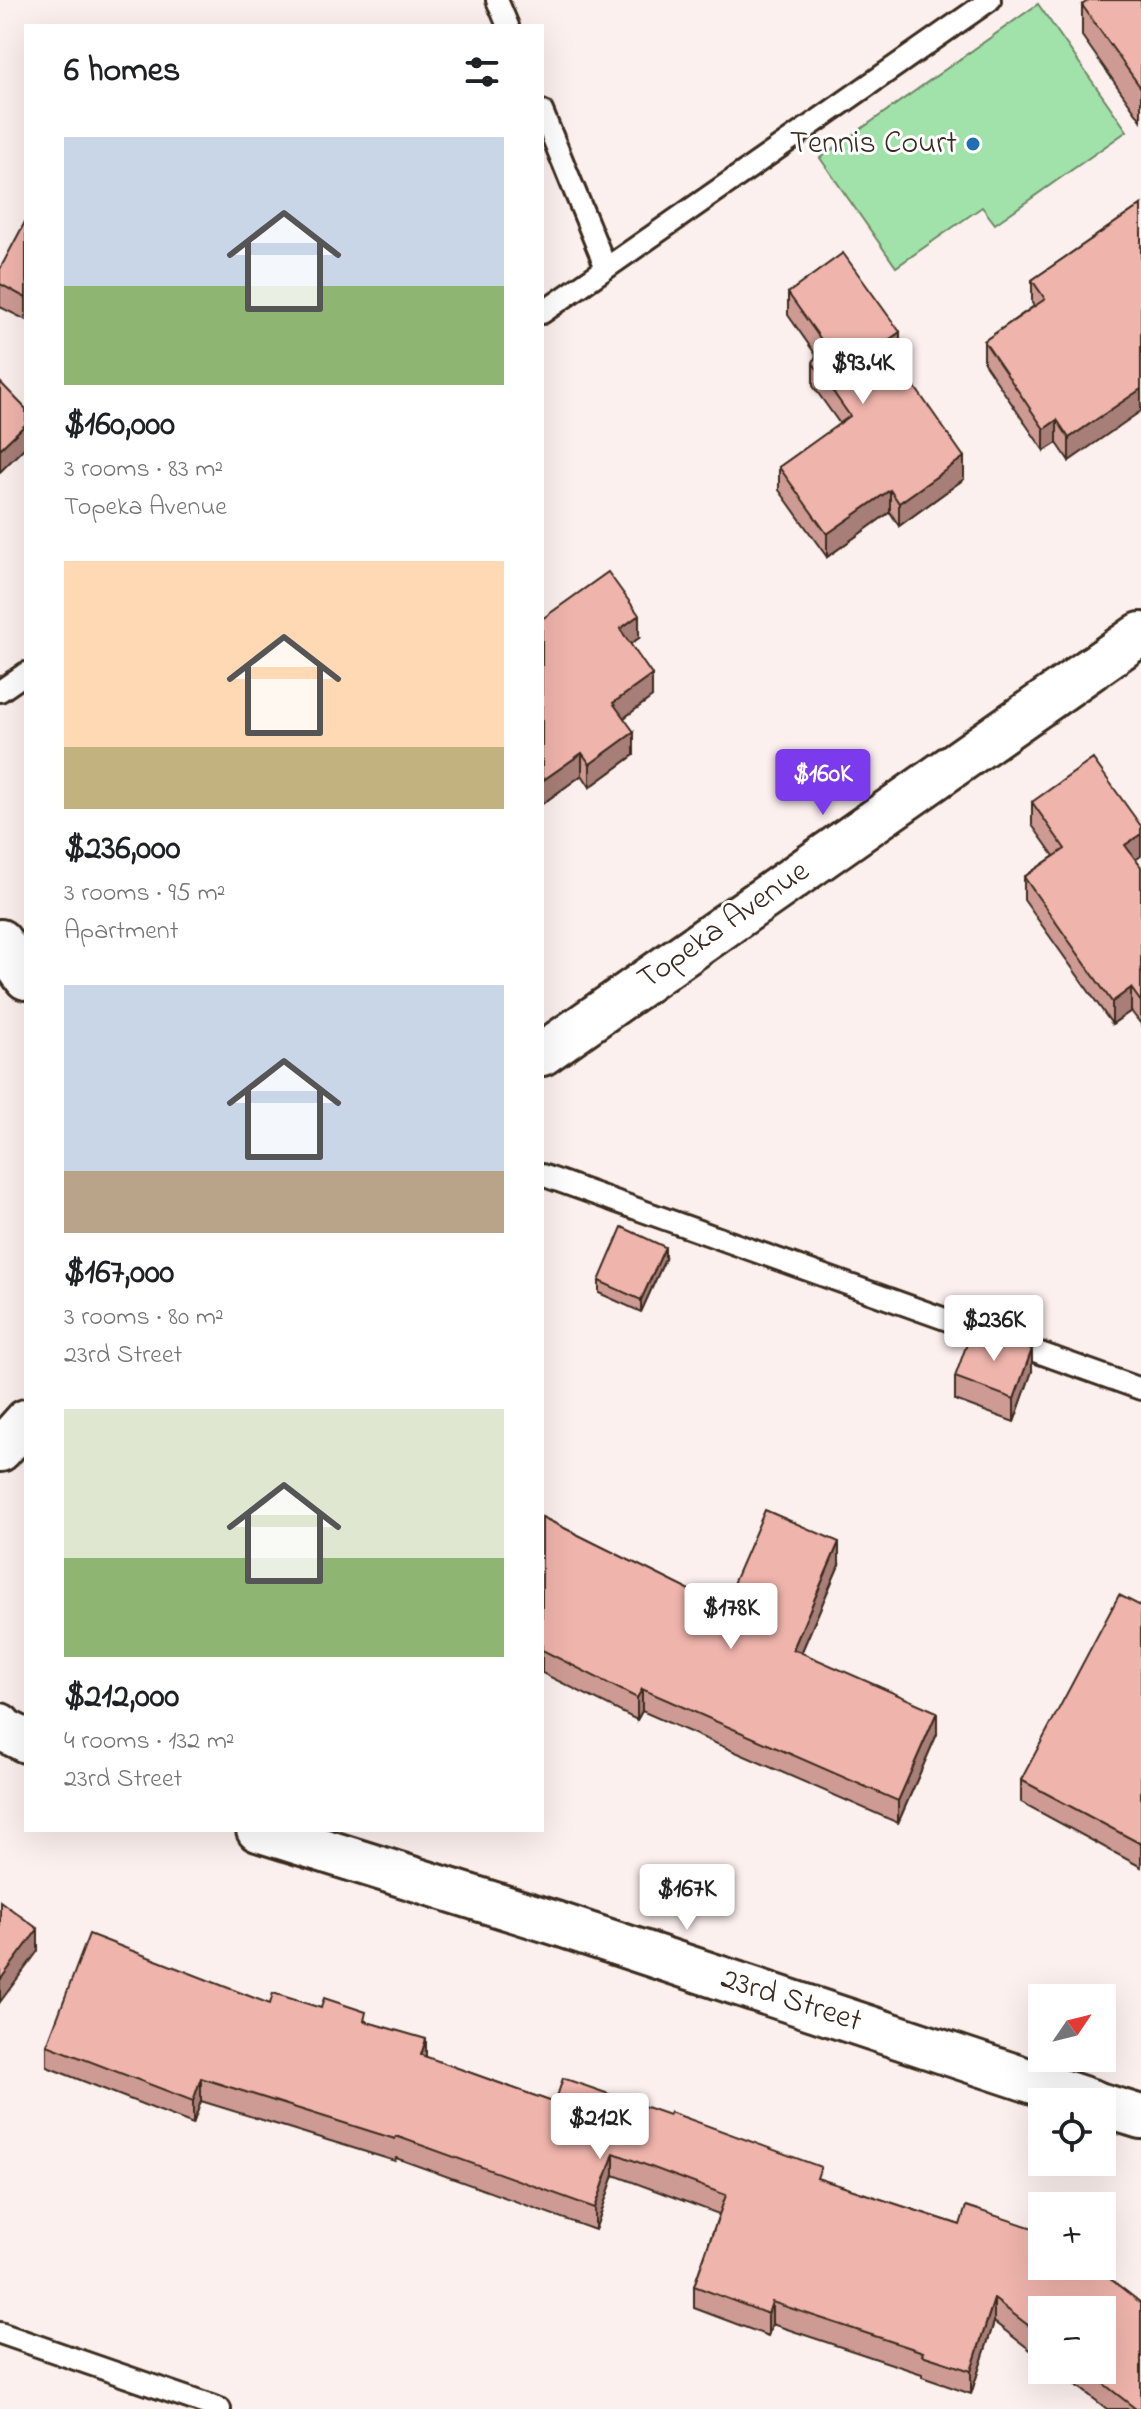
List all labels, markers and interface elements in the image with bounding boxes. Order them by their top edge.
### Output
text: 6 homes [64,47,180,97]
icon: filters [460,50,504,94]
place label: Tennis Court [790,121,957,168]
marker: Tennis Court [964,135,982,153]
icon: home [212,189,356,333]
pin: $93.4K [798,338,928,406]
text: $93.4K [832,345,894,383]
text: $160,000 [64,401,175,451]
text: 3 rooms · 83 m² [64,451,223,489]
text: Topeka Avenue [64,489,227,527]
icon: home [212,613,356,757]
pin: $160K [767,749,879,817]
text: $160K [793,756,853,794]
text: $236,000 [64,825,180,875]
street label: Topeka Avenue [628,849,820,1003]
text: 3 rooms · 95 m² [64,875,225,913]
text: Apartment [64,913,178,951]
icon: home [212,1037,356,1181]
text: $167,000 [64,1249,174,1299]
pin: $236K [938,1295,1050,1363]
text: 3 rooms · 80 m² [64,1299,224,1337]
text: $236K [962,1302,1026,1340]
text: 23rd Street [64,1337,182,1375]
icon: home [212,1461,356,1605]
pin: $178K [675,1583,787,1651]
text: $178K [702,1590,760,1628]
text: $212,000 [64,1673,179,1723]
text: 4 rooms · 132 m² [64,1723,235,1761]
text: 23rd Street [64,1761,182,1799]
pin: $167K [631,1864,743,1932]
text: $167K [658,1871,716,1909]
street label: 23rd Street [714,1956,868,2046]
north arrow [1028,1984,1116,2072]
map controls [1028,1984,1116,2384]
button: locate [1028,2088,1116,2176]
pin: $212K [544,2093,656,2161]
text: $212K [569,2100,631,2138]
button: + [1028,2192,1116,2280]
button: − [1028,2296,1116,2384]

